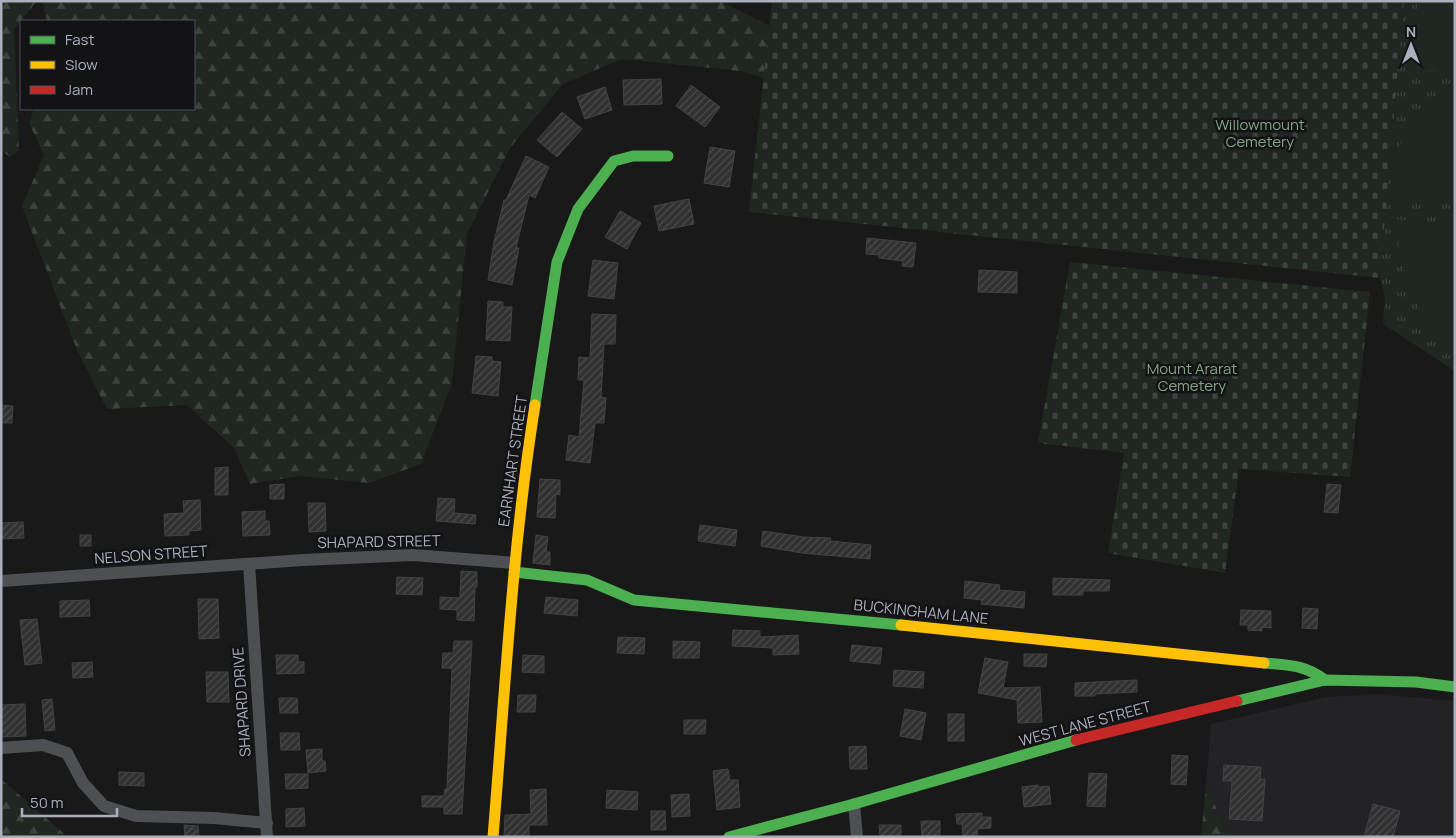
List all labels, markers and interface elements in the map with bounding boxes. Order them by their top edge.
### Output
legend [20,20,195,110]
north arrow [1386,20,1436,70]
text: N [1406,22,1416,41]
text: Fast [65,29,94,50]
text: Slow [65,54,98,75]
text: Jam [65,79,93,100]
park label: Willowmount Cemetery [1215,114,1305,152]
park label: Mount Ararat Cemetery [1147,358,1237,396]
street label: EARNHART STREET [493,394,532,528]
street label: SHAPARD STREET [317,530,441,553]
street label: NELSON STREET [94,540,208,569]
street label: BUCKINGHAM LANE [853,594,989,629]
street label: SHAPARD DRIVE [227,646,256,758]
street label: WEST LANE STREET [1017,696,1153,751]
scale bar [22,786,118,818]
text: 50 m [30,792,64,813]

